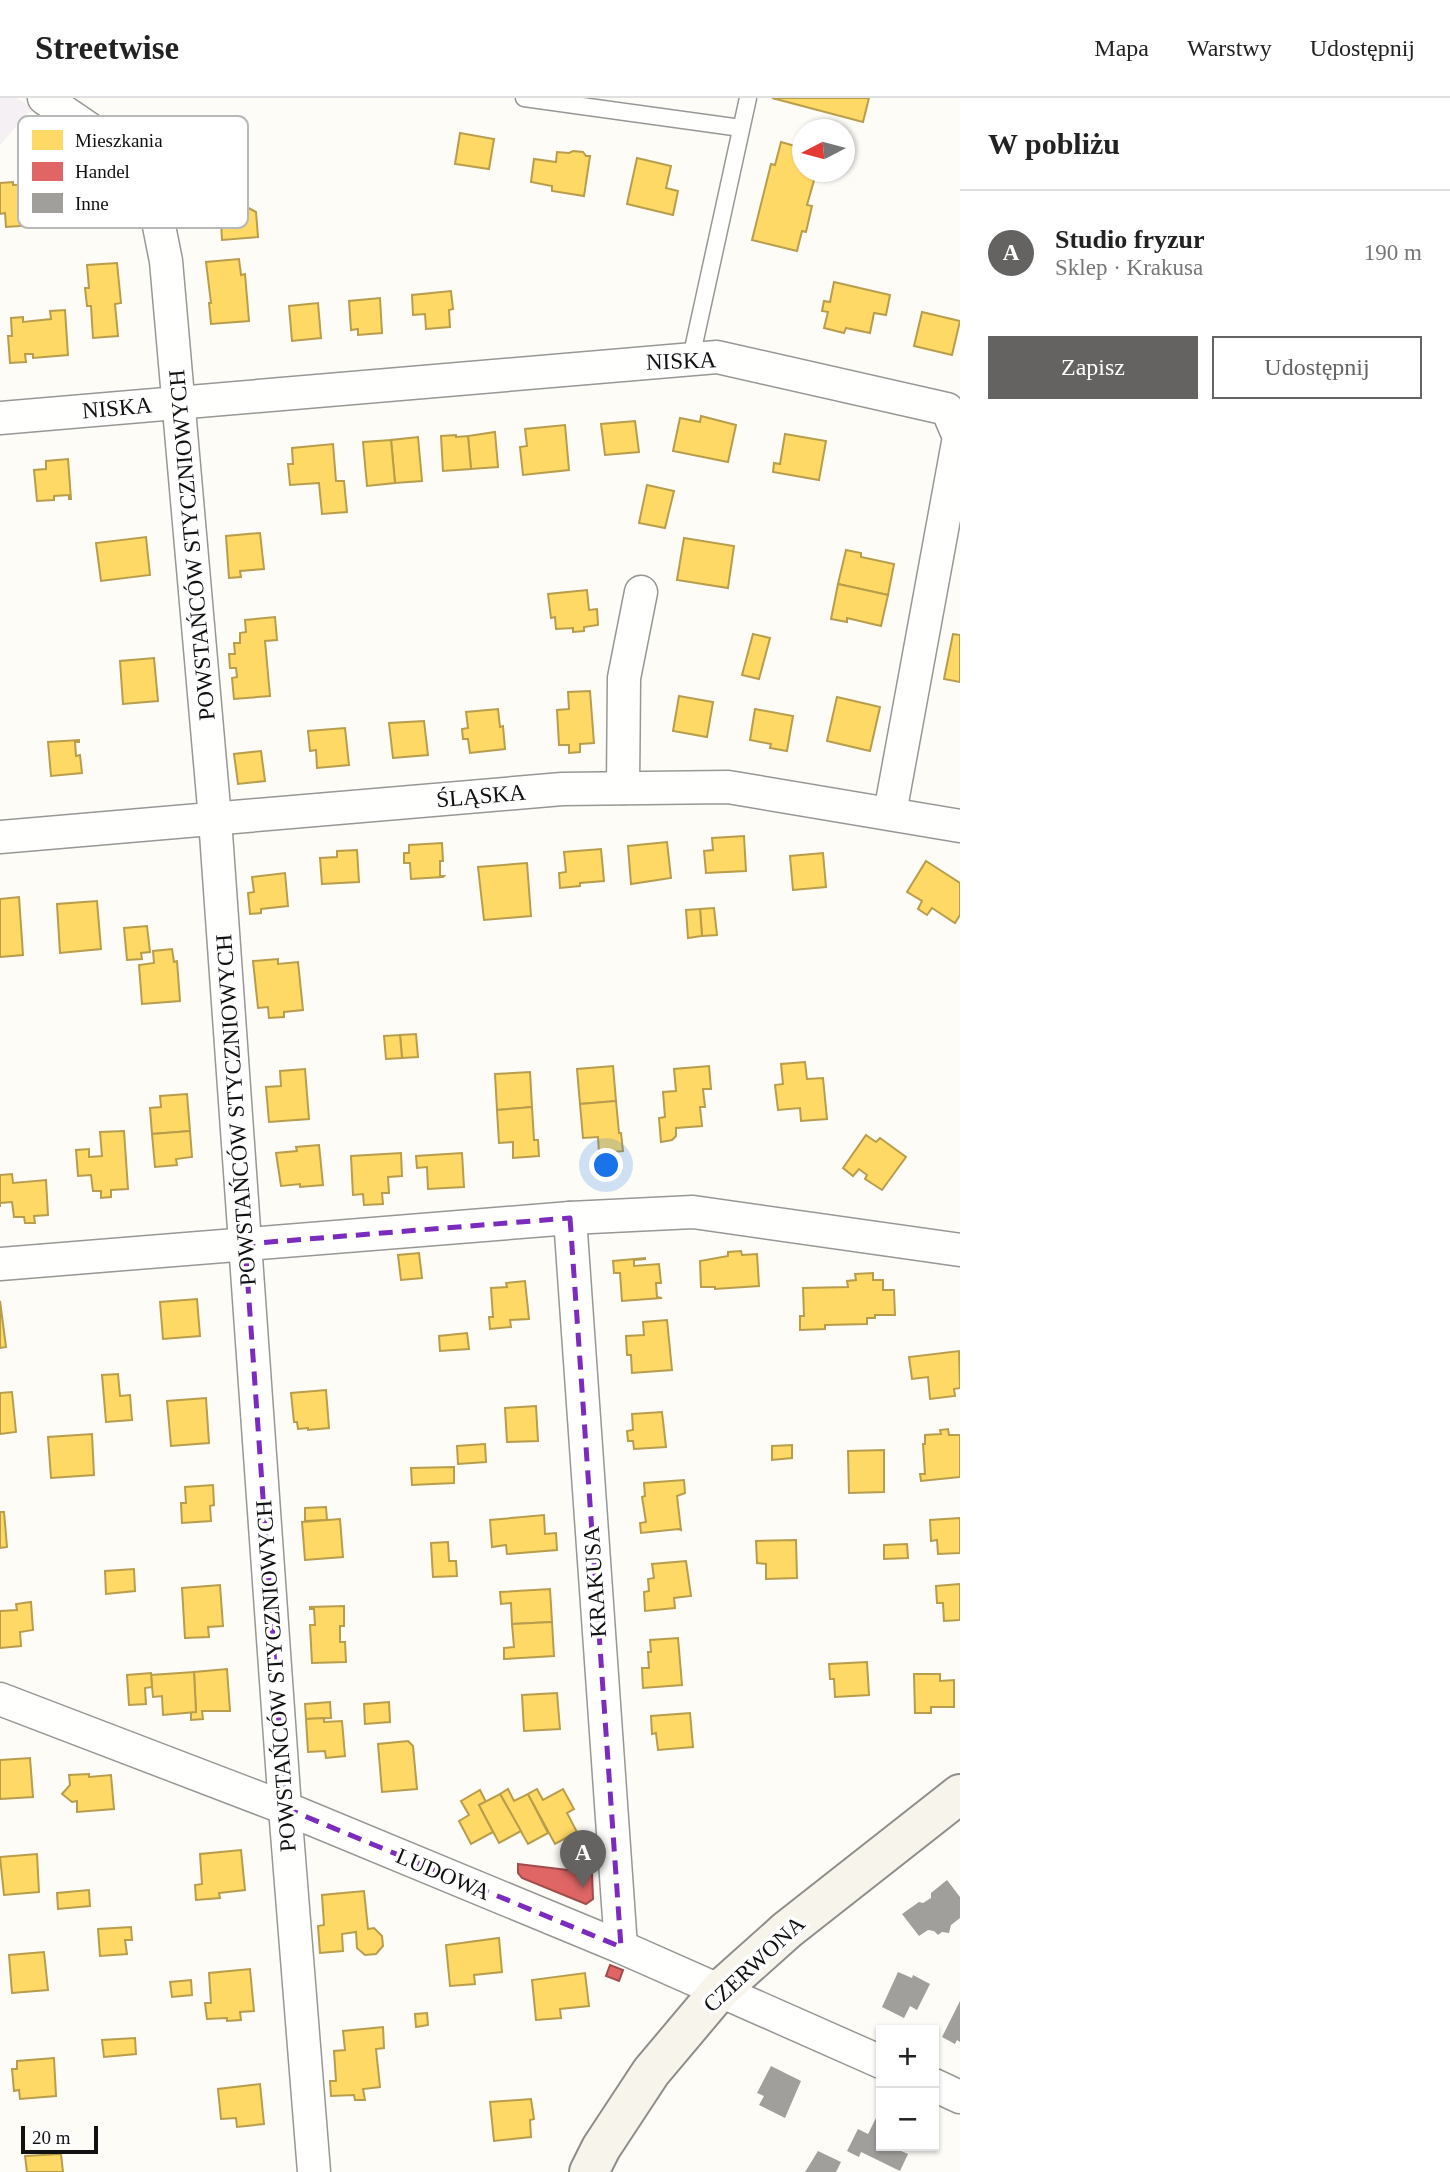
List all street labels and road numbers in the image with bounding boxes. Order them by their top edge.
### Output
street label: NISKA [645,347,717,375]
street label: POWSTAŃCÓW STYCZNIOWYCH [163,368,220,722]
street label: NISKA [81,392,153,424]
street label: ŚLĄSKA [435,779,527,812]
street label: POWSTAŃCÓW STYCZNIOWYCH [210,933,261,1287]
street label: POWSTAŃCÓW STYCZNIOWYCH [250,1499,301,1853]
street label: KRAKUSA [579,1525,611,1638]
street label: LUDOWA [392,1843,494,1905]
street label: CZERWONA [698,1911,810,2017]

